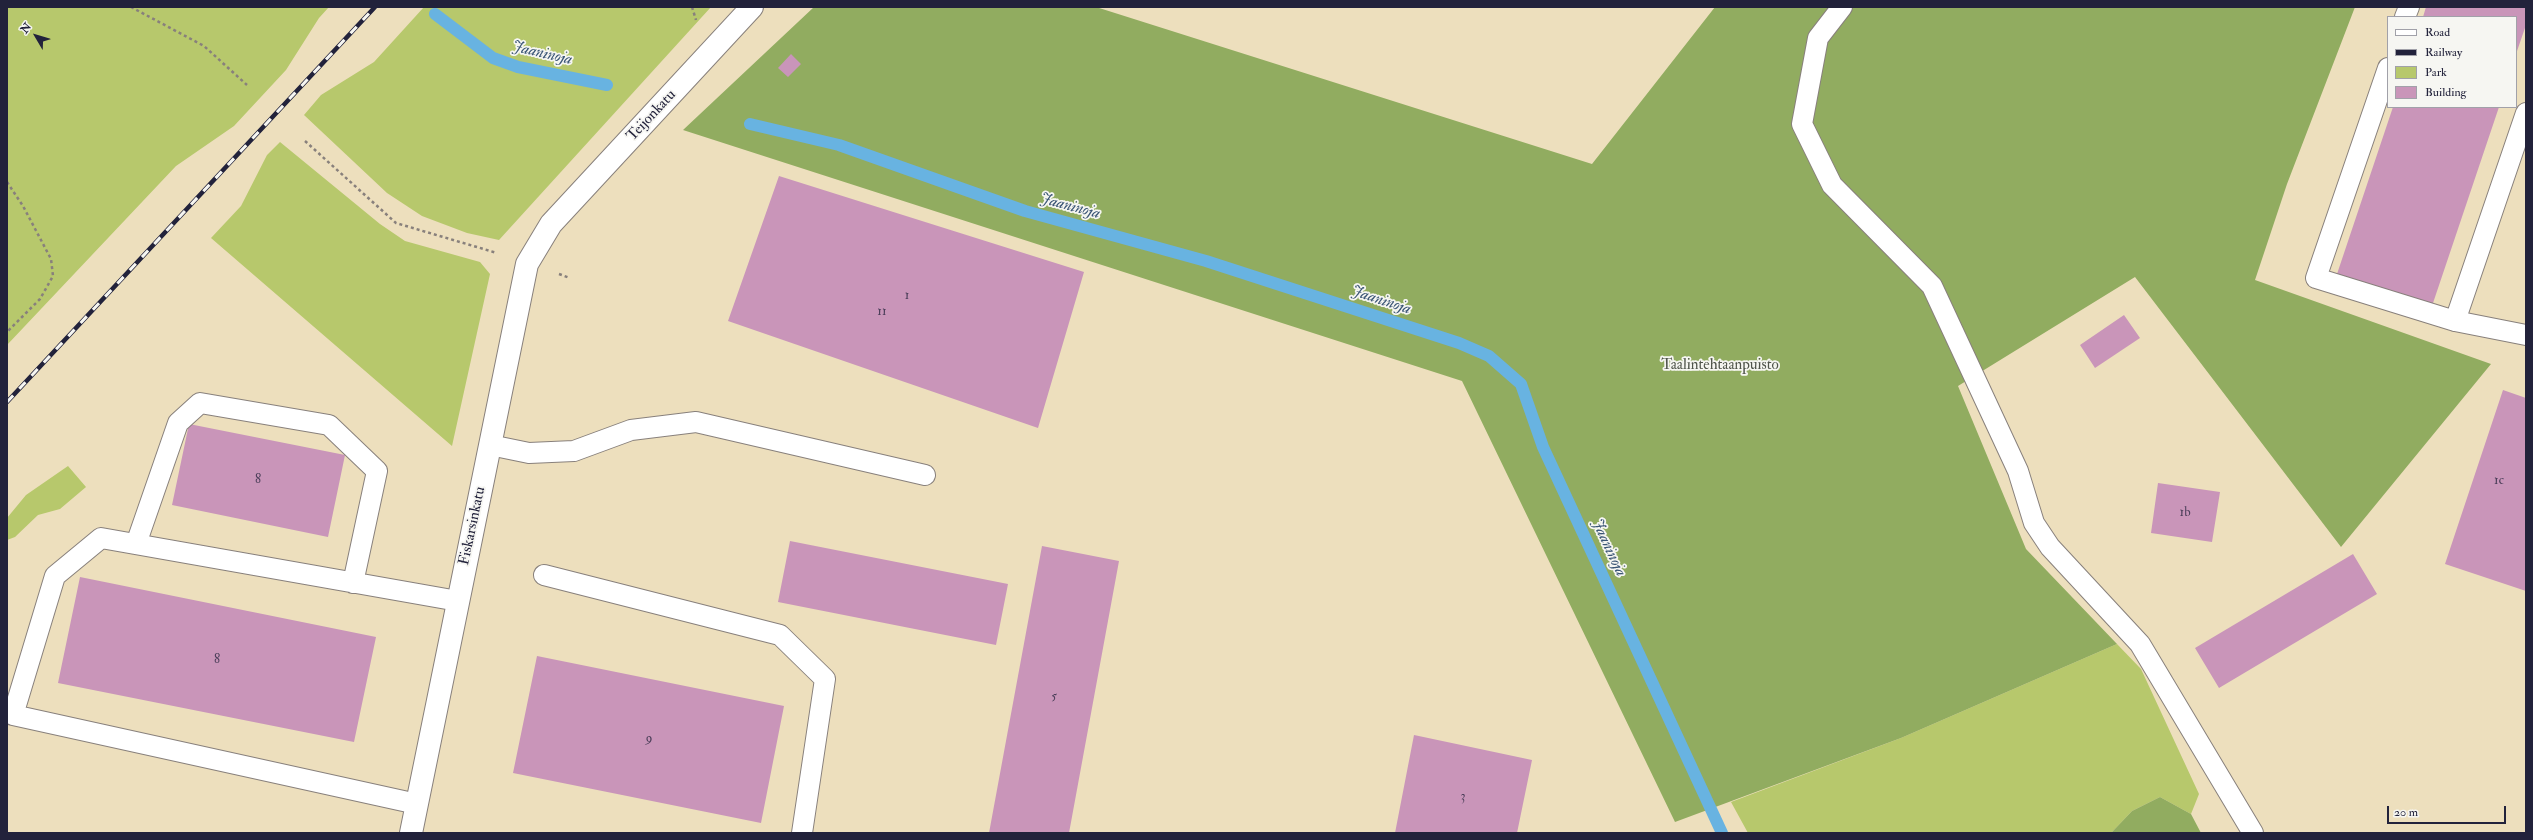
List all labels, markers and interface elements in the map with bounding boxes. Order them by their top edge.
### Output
north arrow [16,16,56,56]
legend [2387,16,2517,108]
text: N [18,20,34,36]
text: Road [2425,25,2450,40]
water label: Jaaninoja [510,38,574,70]
text: Railway [2425,45,2462,60]
text: Park [2425,65,2447,80]
text: Building [2425,85,2466,100]
street label: Teijonkatu [624,87,680,145]
water label: Jaaninoja [1038,190,1102,224]
water label: Jaaninoja [1349,282,1413,320]
house number: 1 [905,288,909,304]
house number: 11 [877,304,887,320]
park label: Taalintehtaanpuisto [1661,357,1779,375]
house number: 8 [255,472,261,488]
house number: 1c [2494,473,2504,489]
street label: Fiskarsinkatu [456,485,490,567]
house number: 1b [2179,505,2191,521]
water label: Jaaninoja [1586,516,1630,580]
house number: 8 [214,652,220,668]
house number: 5 [1051,689,1057,705]
house number: 9 [646,731,652,747]
house number: 3 [1461,789,1465,805]
scale bar [2389,798,2508,824]
text: 20 m [2394,805,2418,820]

